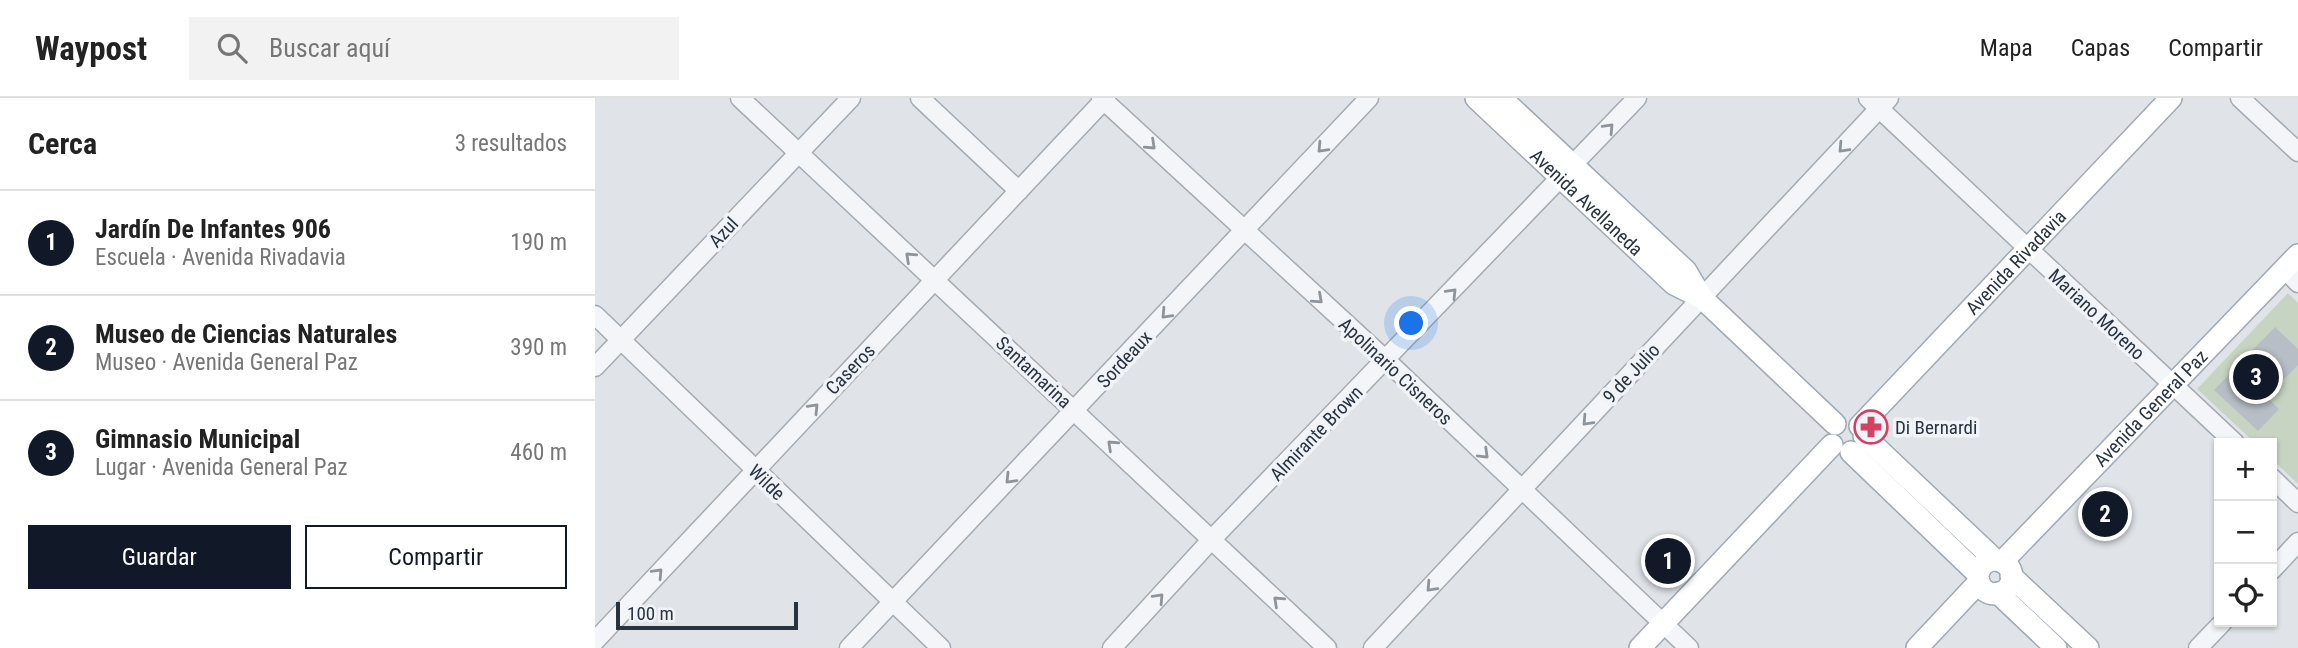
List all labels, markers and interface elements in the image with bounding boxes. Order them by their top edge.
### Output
search box [189,17,679,80]
text: Waypost [35,29,147,68]
icon: search [213,29,251,67]
text: Buscar aquí [269,33,390,63]
text: Mapa [1980,34,2033,62]
text: Capas [2071,34,2130,62]
text: Compartir [2168,34,2263,62]
one-way arrow [1601,123,1613,136]
text: Cerca [28,126,97,161]
text: 3 resultados [455,130,567,157]
one-way arrow [1143,136,1156,149]
one-way arrow [1318,140,1330,153]
one-way arrow [1838,140,1851,153]
street label: Avenida Avellaneda [1525,144,1647,261]
street label: Avenida Rivadavia [1961,205,2071,319]
street label: Azul [704,212,743,252]
text: Jardín De Infantes 906 [95,214,331,244]
text: 1 [45,229,57,256]
text: 190 m [510,229,567,256]
text: Escuela · Avenida Rivadavia [95,244,346,271]
one-way arrow [905,252,918,265]
street label: Mariano Moreno [2044,264,2149,365]
one-way arrow [1444,288,1457,301]
one-way arrow [1310,290,1323,303]
one-way arrow [1162,306,1175,319]
your location [1394,306,1428,340]
street label: Apolinario Cisneros [1334,313,1457,430]
text: Museo de Ciencias Naturales [95,319,397,349]
street label: Sordeaux [1092,326,1157,393]
street label: Santamarina [991,332,1076,413]
text: 2 [45,334,57,361]
text: 390 m [510,334,567,361]
street label: Caseros [821,339,880,399]
street label: 9 de Julio [1598,339,1665,408]
street label: Avenida General Paz [2089,345,2212,471]
text: Museo · Avenida General Paz [95,349,358,376]
pin: 3 [2233,351,2279,403]
street label: Almirante Brown [1265,381,1368,486]
one-way arrow [805,403,818,416]
pharmacy icon: Di Bernardi [1852,408,1890,446]
one-way arrow [1582,413,1595,426]
place label: Di Bernardi [1895,416,1977,439]
text: Gimnasio Municipal [95,424,300,454]
map controls [2214,438,2277,627]
button: + [2214,438,2277,501]
text: 3 [45,439,57,466]
text: 460 m [510,439,567,466]
one-way arrow [1107,441,1120,453]
one-way arrow [1476,446,1489,459]
text: Lugar · Avenida General Paz [95,454,348,481]
street label: Wilde [744,460,790,505]
one-way arrow [1005,471,1018,484]
pin: 2 [2082,488,2128,540]
button: − [2214,501,2277,564]
button: Guardar [28,525,291,589]
button: Compartir [305,525,567,589]
pin: 1 [1645,535,1691,587]
button: locate [2214,564,2277,627]
one-way arrow [650,569,662,582]
one-way arrow [1426,579,1439,592]
one-way arrow [1150,593,1163,606]
one-way arrow [1273,597,1286,610]
scale bar [616,599,798,631]
text: 100 m [627,602,674,625]

